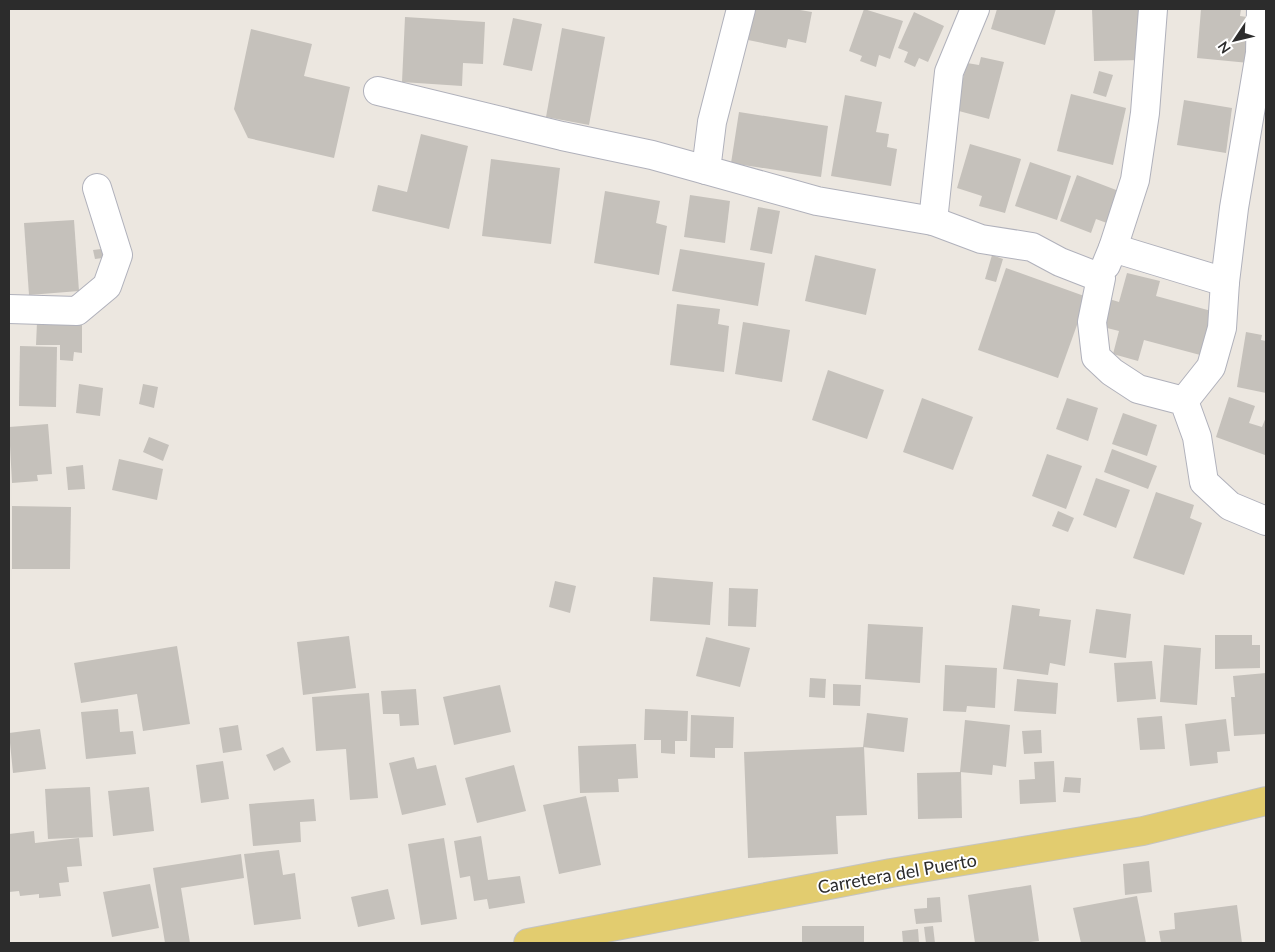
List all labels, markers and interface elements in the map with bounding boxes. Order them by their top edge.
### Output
north arrow [1210,15,1260,65]
text: N [1214,38,1234,57]
street label: Carretera del Puerto [816,848,978,898]

